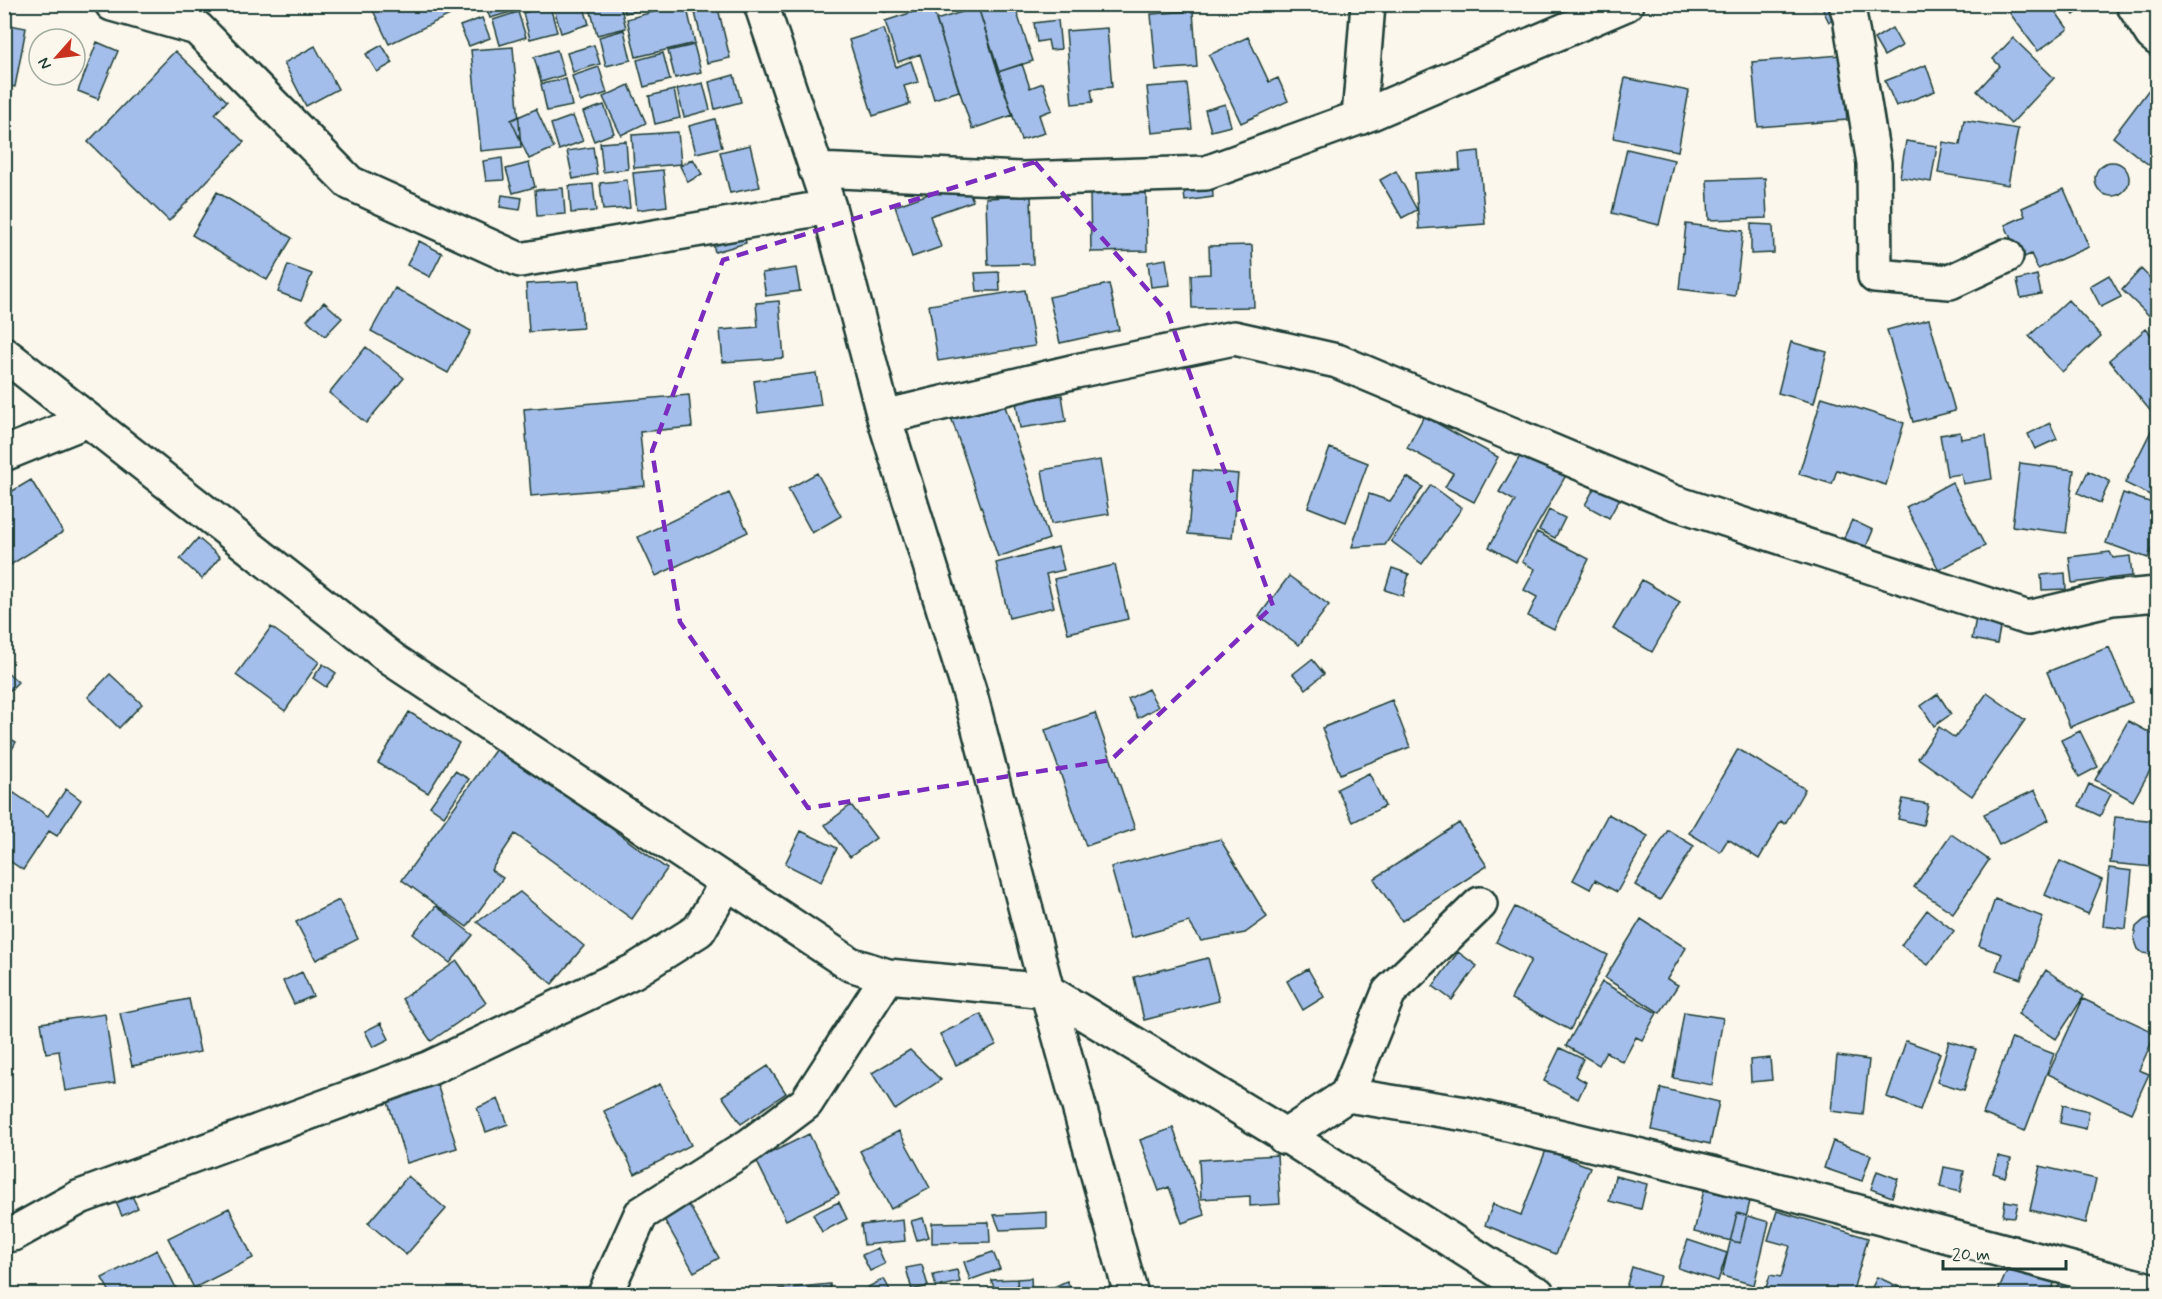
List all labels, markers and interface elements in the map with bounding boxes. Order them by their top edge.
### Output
north arrow [27,27,87,87]
text: N [33,54,57,73]
scale bar [1943,1233,2066,1271]
text: 20 m [1952,1243,1990,1267]

